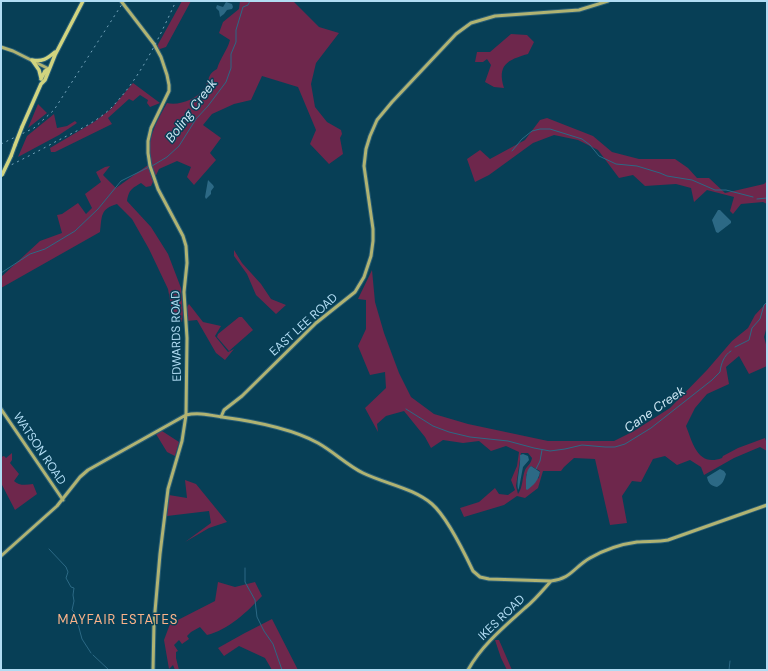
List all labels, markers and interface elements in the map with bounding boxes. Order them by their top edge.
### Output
water label: Boling Creek [163,76,221,146]
street label: EDWARDS ROAD [169,290,185,382]
street label: EAST LEE ROAD [267,291,341,359]
water label: Cane Creek [622,383,688,437]
street label: WATSON ROAD [10,410,68,488]
street label: IKES ROAD [476,592,528,644]
district label: MAYFAIR ESTATES [58,613,178,629]

